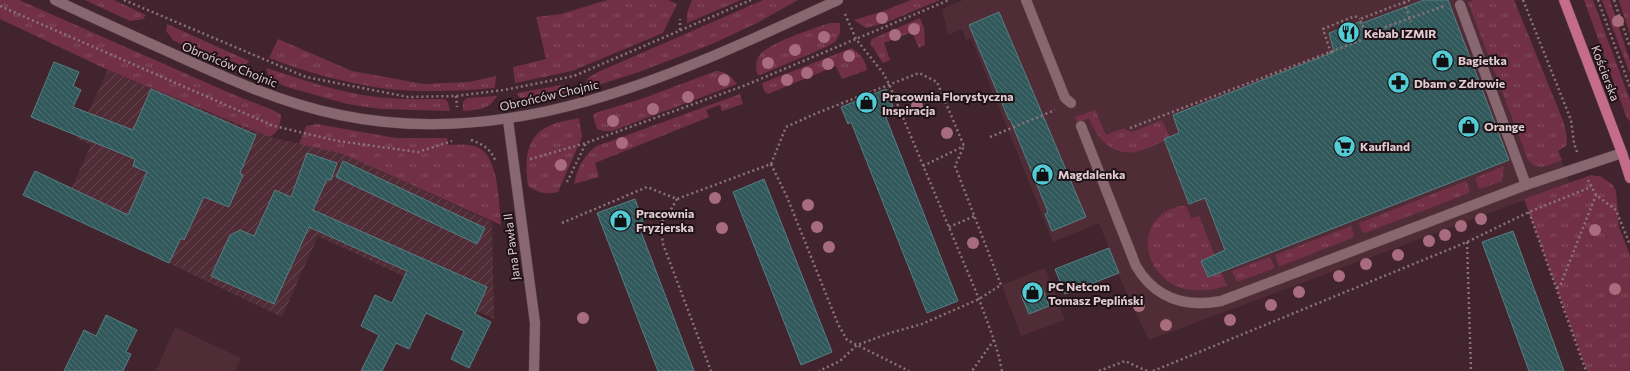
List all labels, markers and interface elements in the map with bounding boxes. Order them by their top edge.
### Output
restaurant icon: Kebab IZMIR [1335,20,1361,46]
place label: Kebab IZMIR [1364,26,1437,40]
street label: Obrońców Chojnic [180,38,280,90]
street label: Kościerska [1589,43,1623,103]
shop icon: Bagietka [1430,47,1456,73]
place label: Bagietka [1458,53,1507,67]
pharmacy icon: Dbam o Zdrowie [1386,70,1412,96]
place label: Dbam o Zdrowie [1414,76,1505,90]
street label: Obrońców Chojnic [498,77,600,113]
place label: Pracownia Florystyczna Inspiracja [882,89,1013,117]
shop icon: Pracownia Florystyczna Inspiracja [853,90,879,116]
shop icon: Orange [1456,113,1482,139]
place label: Orange [1484,119,1525,133]
supermarket icon: Kaufland [1331,133,1357,159]
place label: Kaufland [1360,139,1410,153]
shop icon: Magdalenka [1030,161,1056,187]
place label: Magdalenka [1058,167,1125,181]
place label: Pracownia Fryzjerska [636,206,694,234]
shop icon: Pracownia Fryzjerska [607,207,633,233]
street label: Jana Pawła II [500,213,523,281]
place label: PC Netcom Tomasz Pepliński [1048,279,1143,307]
shop icon: PC Netcom Tomasz Pepliński [1019,280,1045,306]

